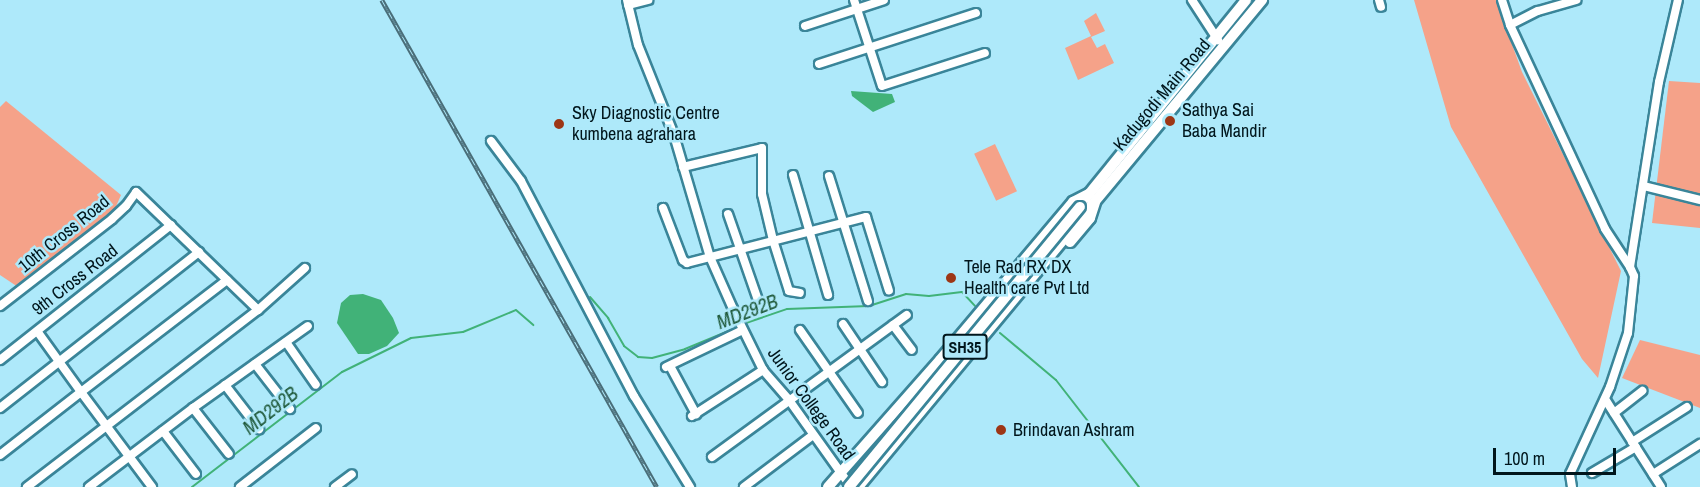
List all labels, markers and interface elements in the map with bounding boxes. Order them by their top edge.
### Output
street label: Kadugodi Main Road [1109,35,1215,155]
place label: Sathya Sai Baba Mandir [1182,100,1267,142]
place label: Sky Diagnostic Centre kumbena agrahara [572,103,720,146]
marker: Sathya Sai Baba Mandir [1163,114,1177,128]
marker: Sky Diagnostic Centre kumbena agrahara [550,115,568,133]
street label: 10th Cross Road [14,191,114,277]
street label: 9th Cross Road [28,240,122,320]
place label: Tele Rad RX DX Health care Pvt Ltd [964,257,1090,300]
marker: Tele Rad RX DX Health care Pvt Ltd [942,269,960,287]
water label: MD292B [713,288,781,334]
road number: SH35 [942,334,988,360]
street label: Junior College Road [763,343,859,465]
water label: MD292B [237,381,303,439]
place label: Brindavan Ashram [1013,419,1135,441]
marker: Brindavan Ashram [994,423,1008,437]
scale bar [1496,436,1619,474]
text: 100 m [1504,446,1545,471]

